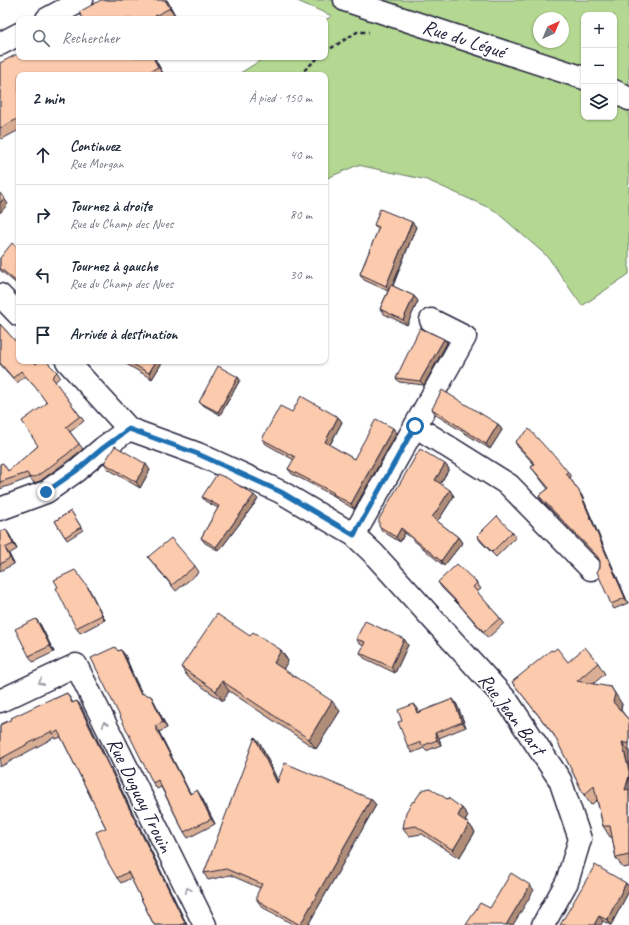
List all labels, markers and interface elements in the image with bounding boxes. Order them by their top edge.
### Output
north arrow [533,12,569,48]
map controls [581,12,617,120]
button: + [581,12,617,48]
street label: Rue du Légué [420,14,512,65]
search box [16,16,328,60]
icon: search [30,27,52,49]
text: Rechercher [62,29,120,48]
button: − [581,48,617,84]
button: layers [581,84,617,120]
text: 2 min [32,88,65,109]
text: À pied · 150 m [249,90,312,106]
text: Continuez [70,137,120,156]
icon: ahead [32,144,54,166]
text: 40 m [290,147,312,163]
text: Rue Morgan [70,156,124,172]
text: Tournez à droite [70,197,152,216]
icon: right [32,204,54,226]
text: 80 m [290,207,312,223]
text: Rue du Champ des Nues [70,216,173,232]
text: Tournez à gauche [70,257,157,276]
icon: left [32,264,54,286]
text: 30 m [290,267,312,283]
text: Rue du Champ des Nues [70,276,173,292]
icon: arrive [32,324,54,346]
text: Arrivée à destination [70,325,178,344]
route start [406,417,424,435]
route end [37,483,55,501]
street label: Rue Jean Bart [473,668,553,763]
one-way arrow [37,677,45,685]
one-way arrow [102,720,110,728]
street label: Rue Duguay Trouin [101,734,179,857]
one-way arrow [185,887,193,894]

